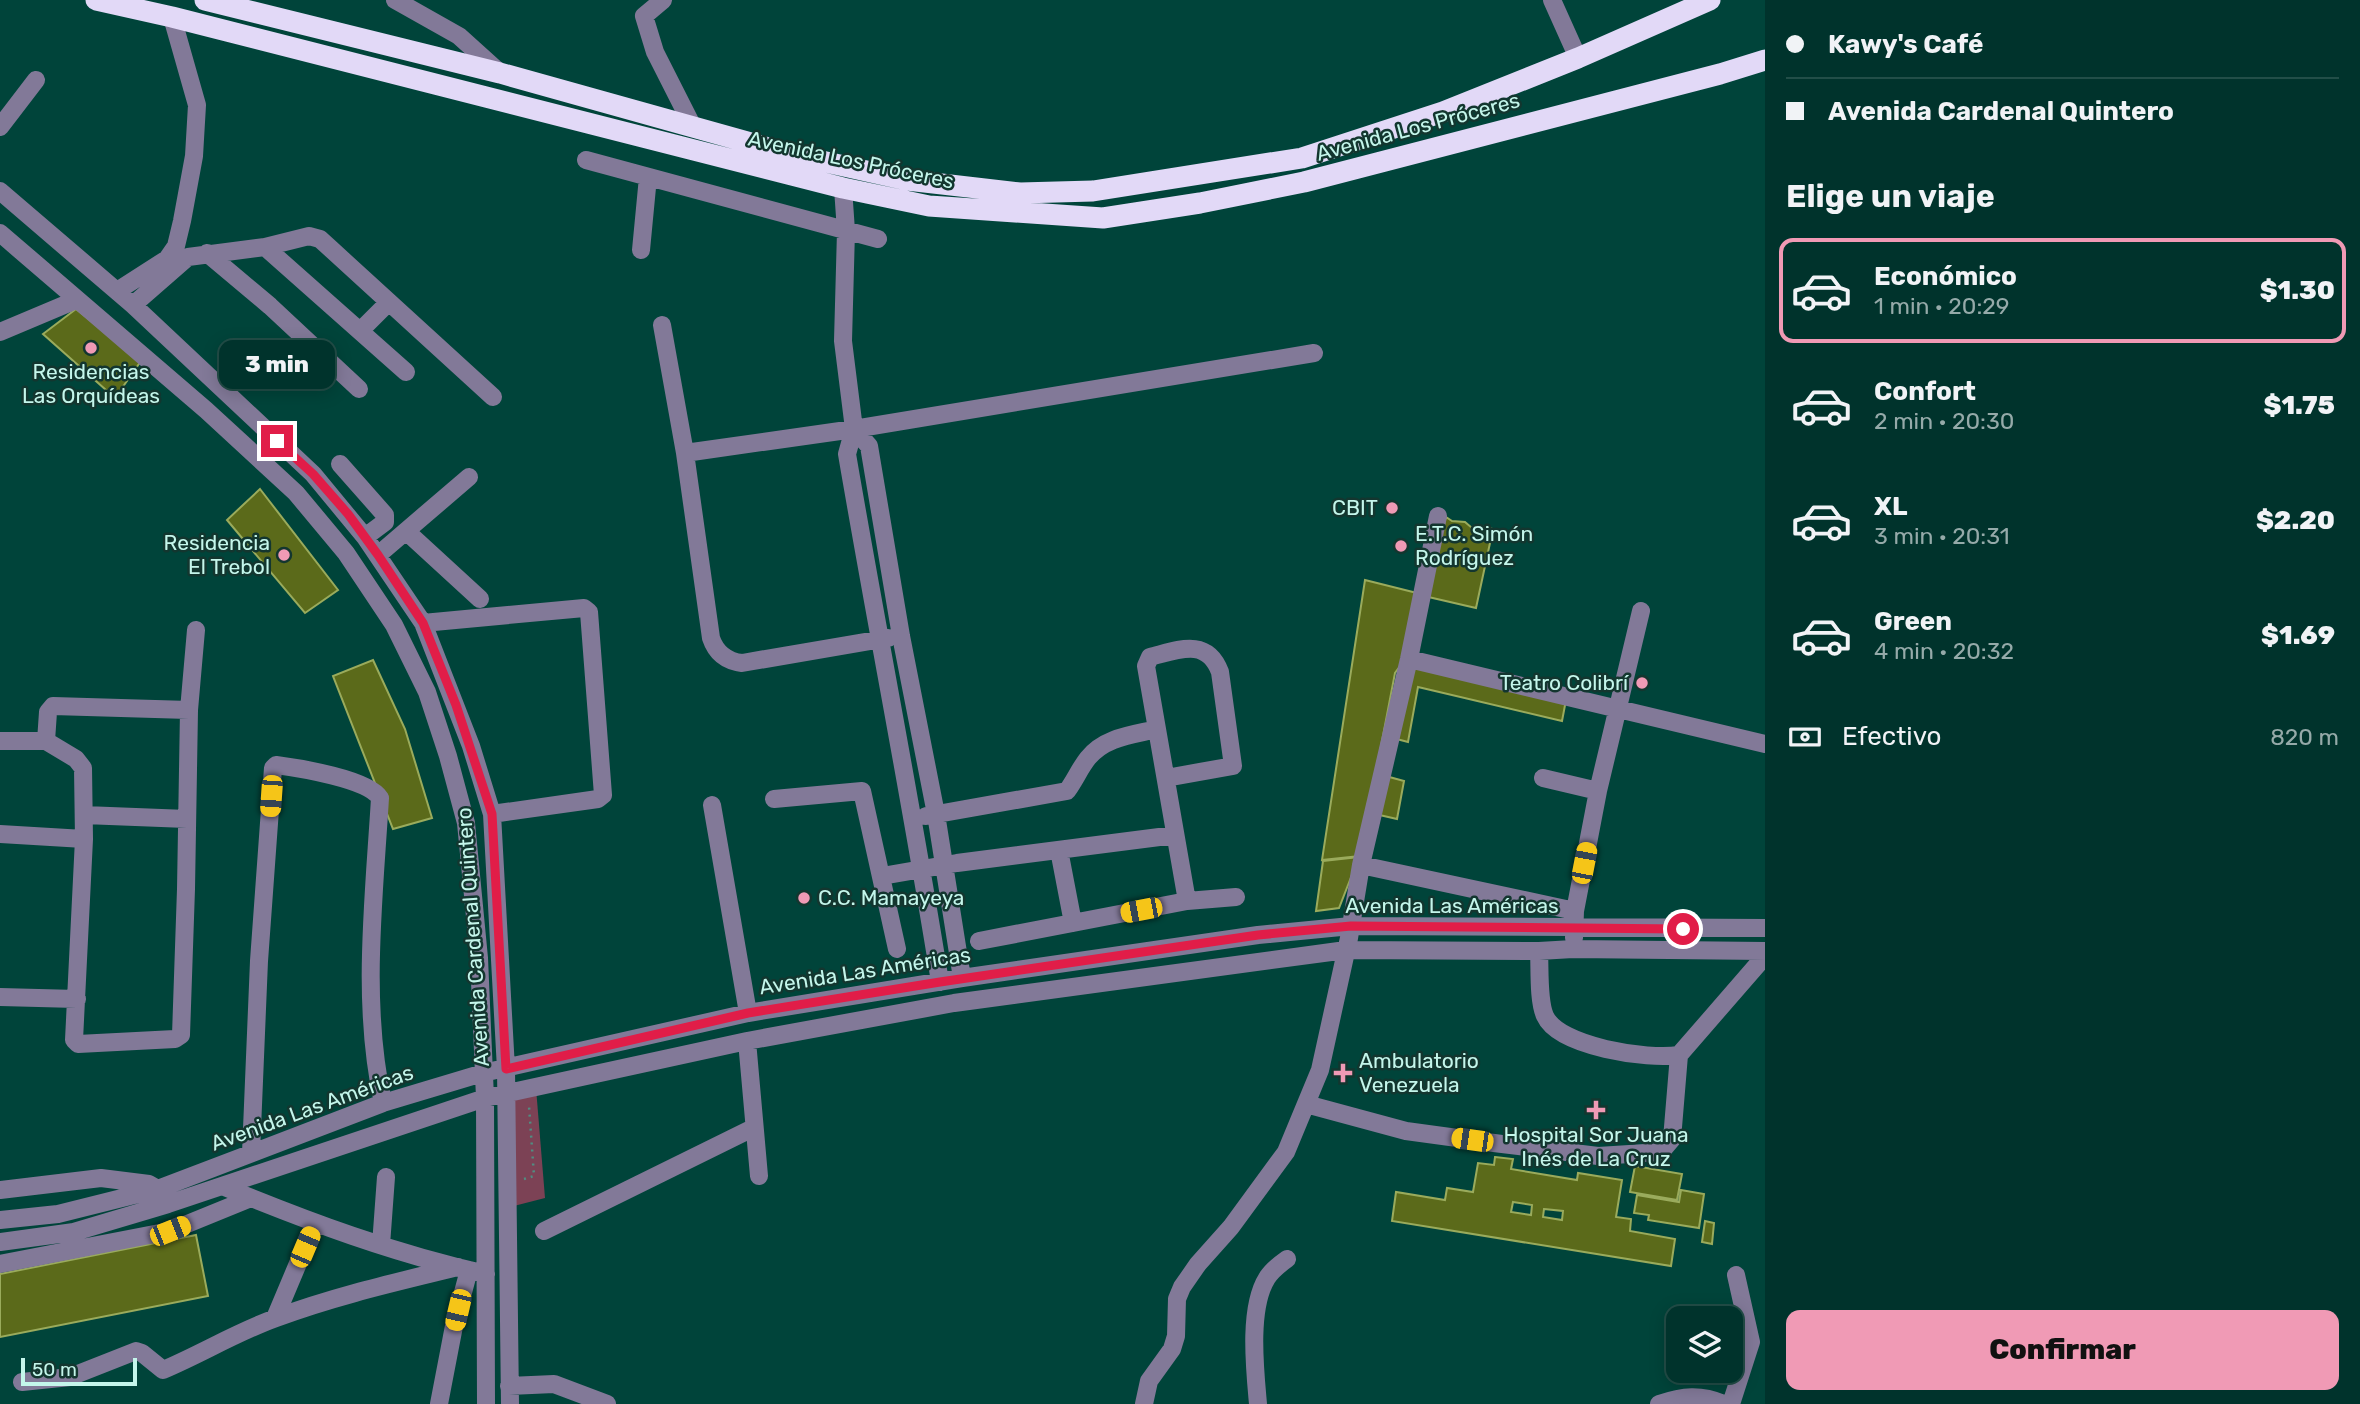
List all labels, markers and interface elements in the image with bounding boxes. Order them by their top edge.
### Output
text: Kawy's Café [1828,29,1984,60]
street label: Avenida Los Próceres [1313,87,1522,166]
text: Avenida Cardenal Quintero [1828,96,2174,127]
street label: Avenida Los Próceres [746,125,956,194]
text: Elige un viaje [1786,177,1995,215]
icon: car [1790,259,1853,322]
text: Económico [1874,261,2017,292]
text: $1.30 [2260,275,2335,306]
text: 1 min · 20:29 [1874,292,2009,320]
marker: Residencias Las Orquídeas [83,340,99,356]
callout: 3 min [219,340,335,388]
text: 3 min [245,350,309,378]
place label: Residencias Las Orquídeas [22,359,160,408]
icon: car [1790,374,1853,437]
text: Confort [1874,376,1976,407]
text: $1.75 [2263,390,2335,421]
text: 2 min · 20:30 [1874,407,2014,435]
route end [261,425,293,457]
icon: car [1790,489,1853,552]
text: XL [1874,491,1907,522]
place label: CBIT [1332,495,1378,520]
marker: CBIT [1384,500,1400,516]
text: $2.20 [2256,505,2335,536]
place label: E.T.C. Simón Rodríguez [1415,521,1533,570]
text: 3 min · 20:31 [1874,522,2010,550]
place label: Residencia El Trebol [164,530,270,579]
marker: E.T.C. Simón Rodríguez [1393,538,1409,554]
marker: Residencia El Trebol [276,547,292,563]
icon: car [1790,604,1853,667]
text: Green [1874,606,1952,637]
text: $1.69 [2261,620,2335,651]
text: 4 min · 20:32 [1874,637,2014,665]
place label: Teatro Colibrí [1500,670,1629,695]
marker: Teatro Colibrí [1634,675,1650,691]
icon: cash [1786,718,1824,756]
text: Efectivo [1842,721,1941,752]
text: 820 m [2270,723,2339,751]
car [260,774,283,818]
street label: Avenida Cardenal Quintero [451,807,494,1068]
car [1570,840,1599,886]
place label: C.C. Mamayeya [818,885,964,910]
marker: C.C. Mamayeya [796,890,812,906]
street label: Avenida Las Américas [1345,893,1559,918]
car [1119,896,1164,924]
route start [1667,913,1699,945]
street label: Avenida Las Américas [757,941,972,1000]
place label: Ambulatorio Venezuela [1359,1048,1479,1097]
street label: Avenida Las Américas [207,1059,416,1156]
marker: Ambulatorio Venezuela [1333,1063,1353,1083]
marker: Hospital Sor Juana Inés de La Cruz [1586,1100,1606,1120]
place label: Hospital Sor Juana Inés de La Cruz [1504,1122,1688,1171]
car [1450,1127,1495,1153]
car [147,1213,194,1249]
car [288,1224,323,1270]
car [444,1287,473,1333]
map controls [1666,1306,1743,1383]
button: layers [1666,1306,1743,1383]
button: Confirmar [1786,1310,2339,1390]
scale bar [21,1355,136,1387]
text: 50 m [32,1358,77,1381]

